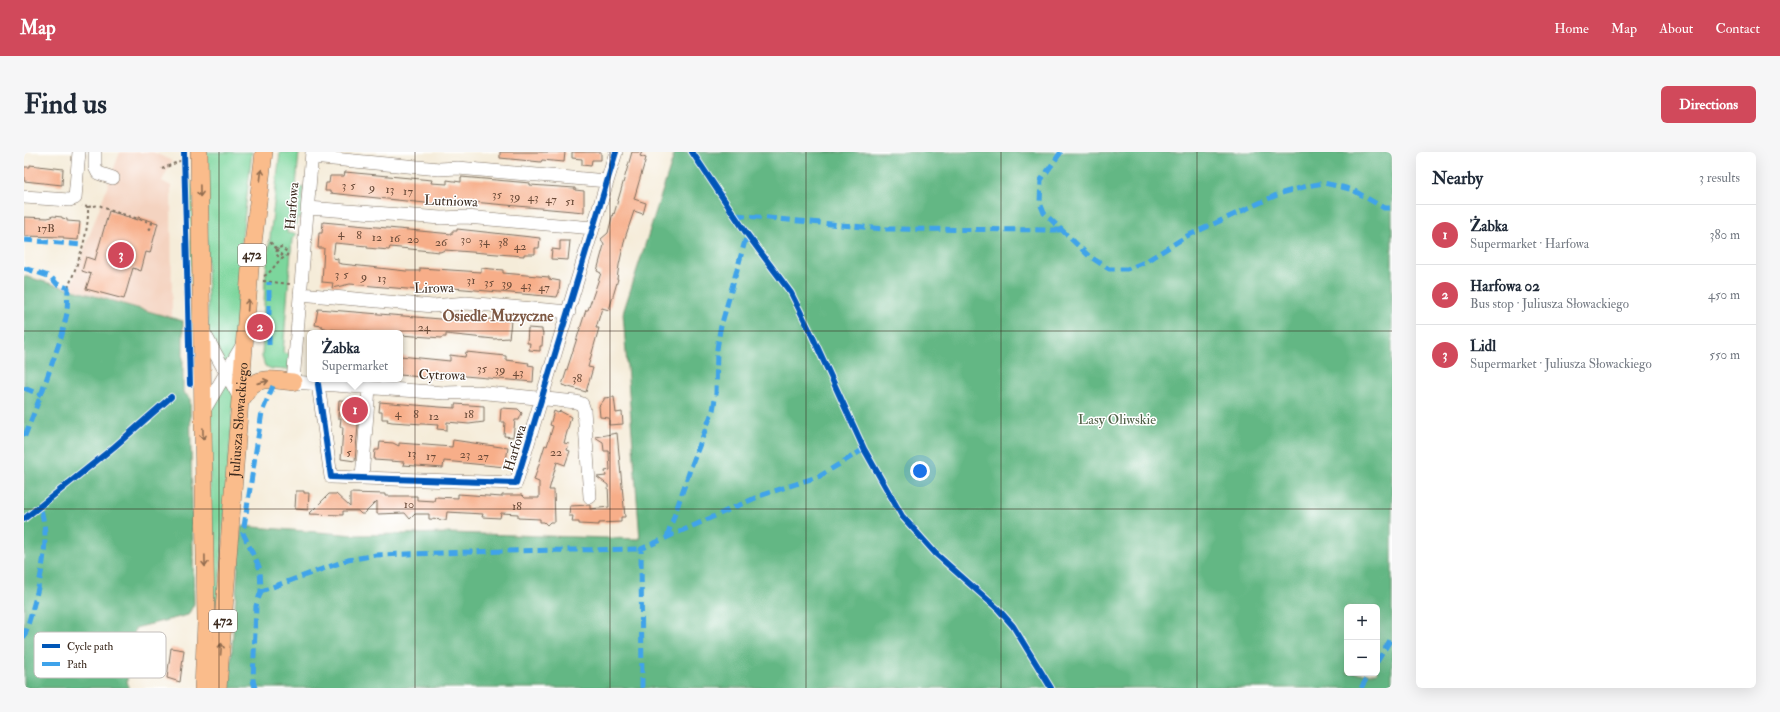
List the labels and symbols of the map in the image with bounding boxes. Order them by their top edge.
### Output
one-way arrow [258,169,265,182]
house number: 3 [342,178,346,193]
house number: 5 [350,178,356,193]
house number: 9 [368,180,375,195]
street label: Harfowa [281,181,303,231]
house number: 13 [386,182,394,197]
one-way arrow [196,184,204,197]
house number: 17 [403,184,413,199]
house number: 35 [492,187,503,202]
house number: 39 [510,189,520,204]
house number: 43 [527,190,539,205]
street label: Lutniowa [424,192,478,210]
house number: 47 [545,192,557,207]
house number: 51 [565,194,575,209]
house number: 17B [37,221,55,236]
house number: 4 [338,226,345,241]
house number: 8 [356,228,362,243]
house number: 12 [372,230,382,245]
house number: 16 [390,231,401,246]
house number: 20 [407,232,419,247]
house number: 30 [461,232,471,247]
house number: 34 [478,234,490,249]
house number: 26 [435,235,448,250]
house number: 38 [498,235,508,250]
house number: 42 [514,239,526,254]
pin: 3 [108,240,134,270]
road number: 472 [238,244,266,266]
house number: 3 [335,267,339,282]
house number: 5 [343,267,349,282]
house number: 9 [360,269,367,284]
house number: 13 [378,271,386,286]
house number: 31 [467,273,475,288]
house number: 35 [484,275,495,290]
house number: 39 [502,276,512,291]
house number: 43 [520,278,532,293]
street label: Lirowa [414,279,454,297]
house number: 47 [538,280,550,295]
one-way arrow [244,299,251,312]
district label: Osiedle Muzyczne [442,307,554,327]
pin: 2 [247,312,273,342]
house number: 24 [418,320,431,335]
street label: Juliusza Słowackiego [226,361,251,479]
house number: 35 [477,361,488,376]
house number: 39 [495,362,505,377]
house number: 43 [512,365,524,380]
street label: Cytrowa [418,366,466,385]
house number: 38 [572,371,582,386]
one-way arrow [256,377,269,385]
pin: 1 [342,395,368,425]
house number: 4 [395,406,402,421]
house number: 8 [413,407,419,422]
house number: 18 [464,407,474,422]
house number: 12 [429,409,439,424]
park label: Lasy Oliwskie [1078,411,1156,429]
street label: Harfowa [500,422,530,473]
one-way arrow [199,427,207,440]
house number: 3 [349,429,353,444]
house number: 5 [346,445,352,460]
house number: 22 [550,445,562,460]
house number: 13 [408,446,416,461]
house number: 23 [460,447,470,462]
house number: 17 [426,449,436,464]
house number: 27 [477,449,489,464]
your location [910,461,930,481]
house number: 10 [404,497,414,512]
house number: 18 [512,499,522,514]
one-way arrow [201,554,209,567]
road number: 472 [209,610,237,632]
legend [34,632,166,678]
text: Cycle path [67,640,113,654]
one-way arrow [217,643,224,656]
text: Path [67,658,87,671]

